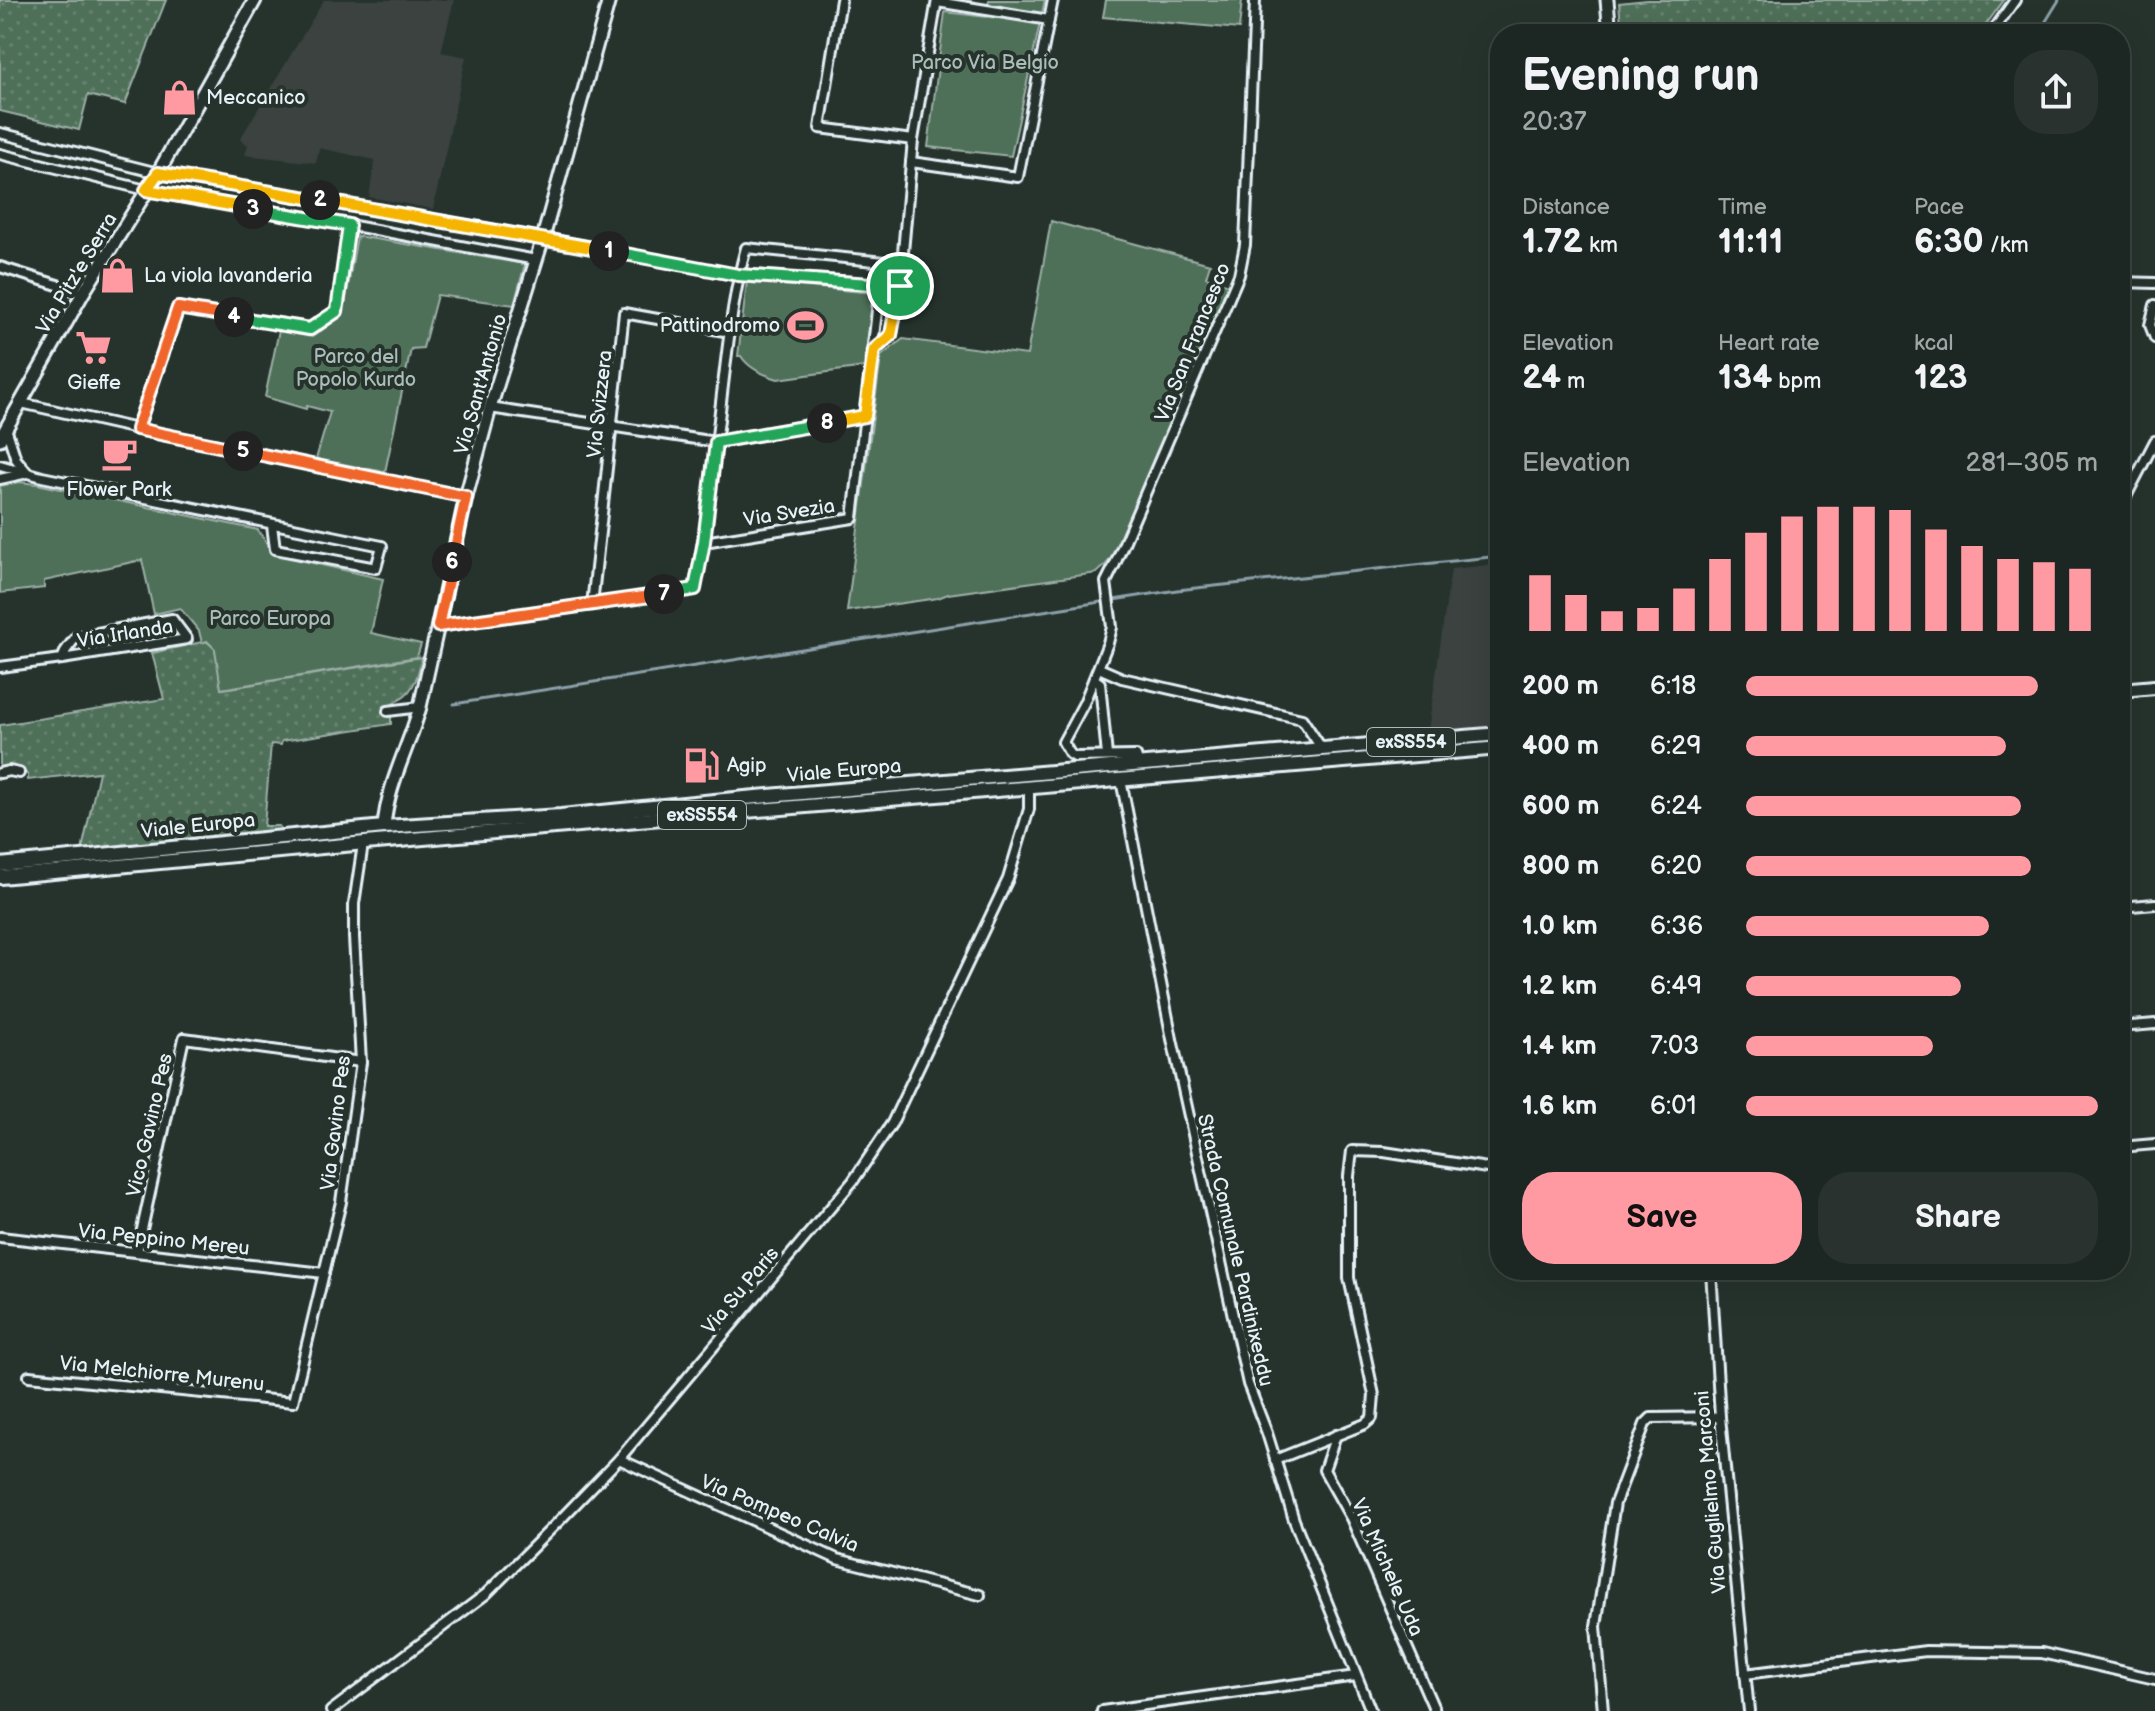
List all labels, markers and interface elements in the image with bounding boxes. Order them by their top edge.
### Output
text: Evening run [1522,50,1759,103]
button: share [2014,50,2098,134]
park label: Parco Via Belgio [911,51,1059,75]
shop icon: Meccanico [161,78,199,116]
place label: Meccanico [206,86,306,110]
text: 20:37 [1522,107,1587,138]
pin: 2 [300,180,340,220]
text: 2 [313,186,327,213]
pin: 3 [233,189,273,229]
text: Distance [1522,194,1610,221]
text: Time [1718,194,1767,221]
text: Pace [1914,194,1964,221]
text: 3 [247,195,259,222]
street label: Via Pitz'e Serra [31,209,122,338]
text: 1.72 [1522,221,1583,262]
text: 11:11 [1718,221,1783,262]
text: 6:30 [1914,221,1984,262]
pin: 1 [589,231,629,271]
text: km [1583,232,1618,259]
text: /km [1984,232,2029,259]
text: 1 [604,237,614,264]
pin [866,252,934,320]
shop icon: La viola lavanderia [99,256,137,294]
street label: Via San Francesco [1150,259,1236,425]
place label: La viola lavanderia [144,264,312,288]
icon: arrive [878,264,922,308]
pin: 4 [214,297,254,337]
text: 4 [228,303,240,330]
sports icon: Pattinodromo [787,306,825,344]
street label: Via Sant'Antonio [449,311,513,457]
place label: Pattinodromo [660,314,780,338]
supermarket icon: Gieffe [75,328,113,366]
text: Elevation [1522,330,1614,357]
text: Heart rate [1718,330,1820,357]
text: kcal [1914,330,1953,357]
park label: Parco del Popolo Kurdo [296,345,416,392]
street label: Via Svizzera [582,349,618,459]
text: 24 [1522,357,1561,398]
text: 134 [1718,357,1772,398]
text: 123 [1914,357,1968,398]
text: m [1561,368,1585,395]
text: bpm [1772,368,1821,395]
place label: Gieffe [67,371,121,395]
pin: 8 [807,403,847,443]
text: 8 [820,409,834,436]
pin: 5 [223,431,263,471]
cafe icon: Flower Park [100,435,138,473]
text: 5 [237,437,249,464]
text: Elevation [1522,448,1630,479]
text: 281–305 m [1966,448,2098,479]
place label: Flower Park [66,478,172,502]
street label: Via Svezia [742,494,837,532]
pin: 6 [432,542,472,582]
text: 6 [445,548,459,575]
pin: 7 [644,574,684,614]
text: 7 [658,580,670,607]
park label: Parco Europa [209,607,331,631]
street label: Via Irlanda [75,615,175,653]
text: 200 m [1522,671,1599,702]
text: 6:18 [1650,671,1696,702]
road number: exSS554 [1367,728,1455,756]
text: 400 m [1522,731,1599,762]
text: 6:29 [1650,731,1702,762]
fuel station icon: Agip [682,746,720,784]
place label: Agip [727,754,767,778]
street label: Viale Europa [786,754,902,788]
text: 600 m [1522,791,1599,822]
text: 6:24 [1650,791,1702,822]
road number: exSS554 [658,801,746,829]
street label: Viale Europa [140,808,256,844]
text: 800 m [1522,851,1599,882]
text: 6:20 [1650,851,1702,882]
text: 1.0 km [1522,911,1598,942]
text: 6:36 [1650,911,1703,942]
text: 1.2 km [1522,971,1597,1002]
text: 6:49 [1650,971,1702,1002]
text: 1.4 km [1522,1031,1597,1062]
text: 7:03 [1650,1031,1699,1062]
street label: Vico Gavino Pes [122,1051,178,1199]
street label: Via Gavino Pes [316,1054,356,1192]
text: 1.6 km [1522,1091,1597,1122]
text: 6:01 [1650,1091,1697,1122]
street label: Strada Comunale Pardinixeddu [1192,1112,1278,1389]
button: Save [1522,1172,1802,1264]
button: Share [1818,1172,2098,1264]
street label: Via Peppino Mereu [77,1219,251,1261]
street label: Via Su Paris [697,1242,784,1339]
street label: Via Melchiorre Murenu [58,1351,265,1397]
street label: Via Guglielmo Marconi [1690,1389,1732,1594]
street label: Via Pompeo Calvia [697,1470,862,1558]
street label: Via Michele Uda [1346,1495,1428,1640]

